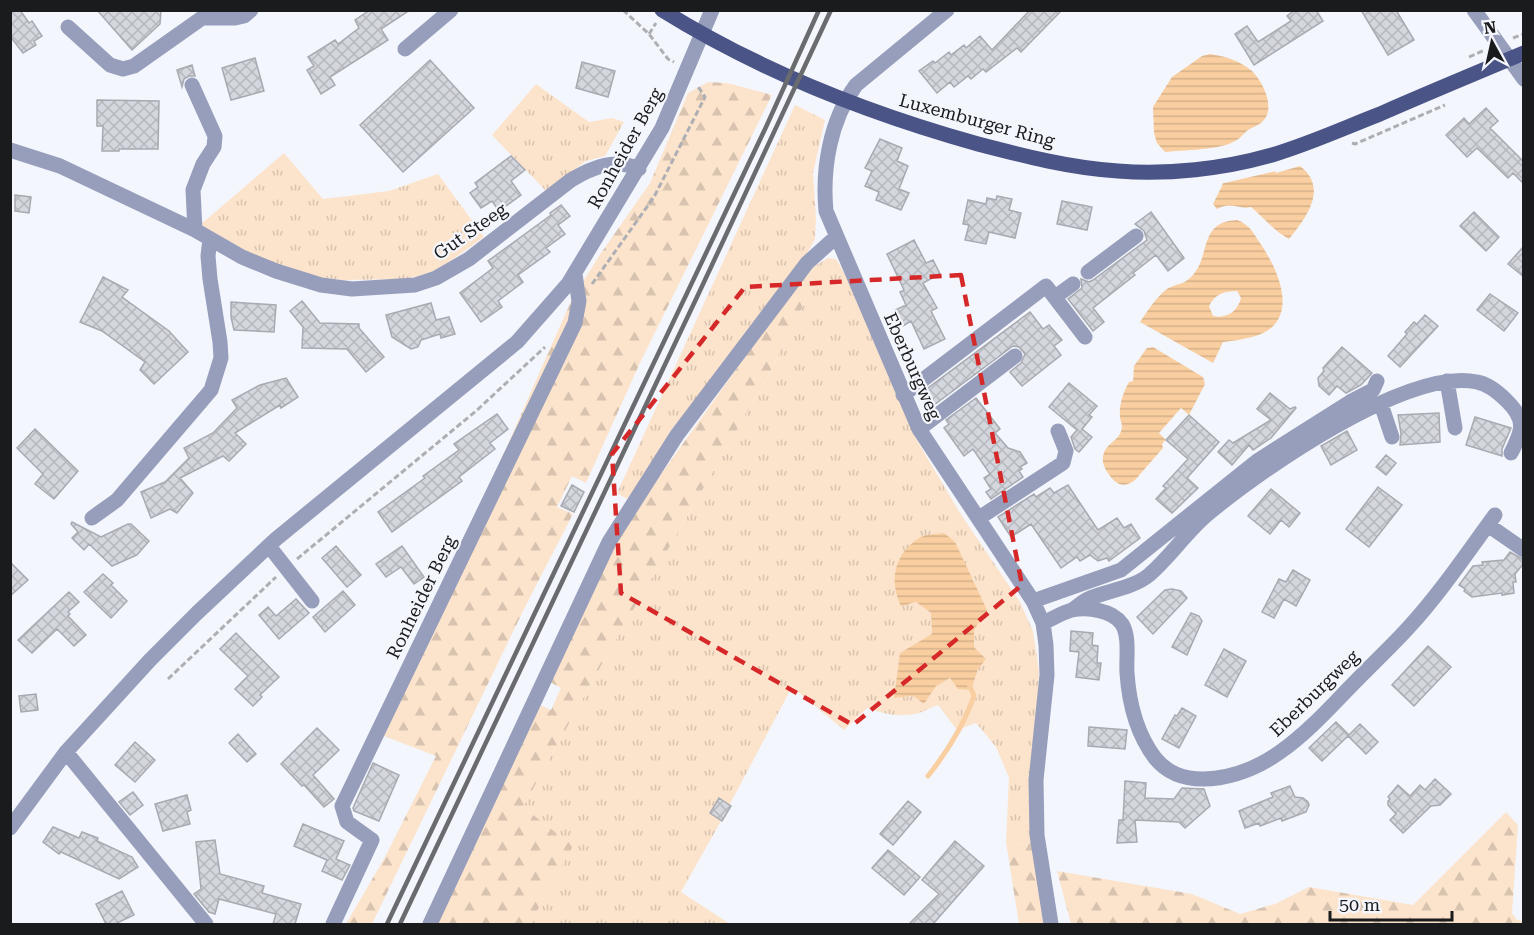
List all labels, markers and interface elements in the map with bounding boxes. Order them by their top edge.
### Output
north arrow [1462,12,1522,72]
text: N [1483,17,1497,38]
street label: Ronheider Berg [583,83,667,212]
street label: Luxemburger Ring [897,89,1058,151]
street label: Gut Steeg [429,198,511,264]
street label: Eberburgweg [880,309,946,424]
street label: Ronheider Berg [382,531,460,662]
street label: Eberburgweg [1265,645,1363,741]
scale bar [1330,884,1452,922]
text: 50 m [1339,894,1380,915]

